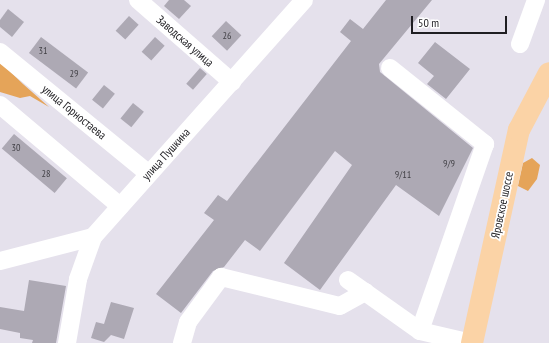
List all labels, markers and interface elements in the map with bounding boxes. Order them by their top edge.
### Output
scale bar [413,8,509,34]
street label: Заводская улица [154,12,216,70]
text: 50 m [418,15,439,30]
house number: 26 [223,30,231,42]
house number: 31 [39,45,47,57]
house number: 29 [70,68,78,80]
street label: улица Горностаева [39,82,109,142]
street label: улица Пушкина [139,125,193,183]
house number: 30 [12,142,20,154]
house number: 9/9 [443,158,455,170]
house number: 28 [42,168,50,180]
house number: 9/11 [395,169,411,181]
street label: Яровское шоссе [488,170,516,240]

